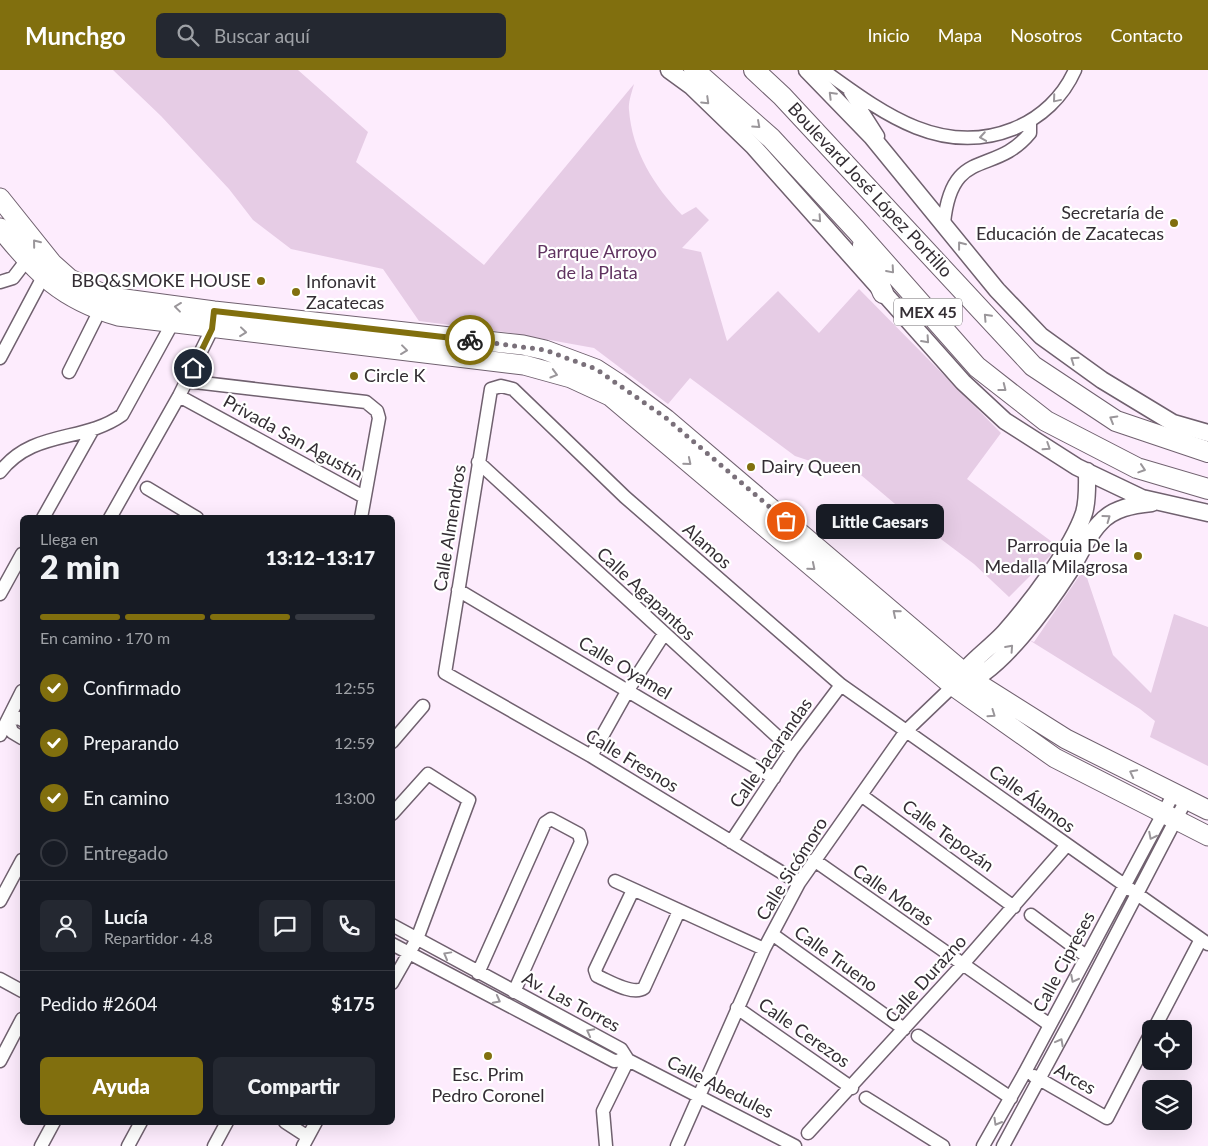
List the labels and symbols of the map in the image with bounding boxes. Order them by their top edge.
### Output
one-way arrow [829,92,838,101]
one-way arrow [1053,93,1061,102]
one-way arrow [700,95,709,104]
street label: Boulevard José López Portillo [784,97,958,281]
one-way arrow [752,119,761,128]
one-way arrow [979,131,988,141]
place label: Secretaría de Educación de Zacatecas [976,201,1164,244]
one-way arrow [812,214,821,223]
marker: Secretaría de Educación de Zacatecas [1168,217,1180,229]
one-way arrow [33,240,41,249]
park label: Parrque Arroyo de la Plata [537,240,657,283]
one-way arrow [958,241,967,251]
one-way arrow [886,264,895,273]
place label: BBQ&SMOKE HOUSE [71,269,251,291]
place label: Infonavit Zacatecas [306,270,385,313]
marker: BBQ&SMOKE HOUSE [255,275,267,287]
marker: Infonavit Zacatecas [290,286,302,298]
road number: MEX 45 [894,298,962,326]
one-way arrow [174,302,183,312]
one-way arrow [984,314,993,323]
courier [445,315,495,365]
one-way arrow [239,326,247,337]
one-way arrow [920,335,929,344]
one-way arrow [401,344,409,355]
pin [172,347,214,389]
one-way arrow [1070,357,1080,366]
place label: Circle K [364,364,425,386]
one-way arrow [550,368,558,378]
marker: Circle K [348,370,360,382]
one-way arrow [997,382,1006,391]
street label: Privada San Agustín [220,390,367,485]
one-way arrow [1109,415,1118,425]
one-way arrow [1041,441,1050,451]
place label: Dairy Queen [761,455,861,477]
one-way arrow [683,457,692,466]
marker: Dairy Queen [745,461,757,473]
street label: Calle Almendros [428,463,470,593]
one-way arrow [1137,464,1146,474]
pin [765,500,807,542]
callout: Little Caesars [816,504,944,538]
one-way arrow [1101,515,1111,524]
street label: Alamos [679,518,737,573]
place label: Parroquia De la Medalla Milagrosa [984,534,1128,577]
street label: Calle Agapantos [593,542,701,645]
marker: Parroquia De la Medalla Milagrosa [1132,550,1144,562]
one-way arrow [807,562,816,571]
one-way arrow [893,611,902,619]
street label: Calle Oyamel [575,631,676,703]
one-way arrow [1004,644,1013,653]
street label: Calle Jacarandas [724,693,816,812]
one-way arrow [987,708,996,717]
street label: Calle Fresnos [582,724,683,797]
street label: Calle Álamos [985,760,1080,837]
one-way arrow [1129,768,1138,779]
street label: Calle Tepozán [898,794,999,876]
street label: Calle Sicómoro [751,813,832,924]
one-way arrow [1148,831,1158,840]
street label: Calle Moras [849,858,938,930]
street label: Calle Cipreses [1027,907,1099,1016]
street label: Calle Trueno [790,920,883,996]
street label: Calle Durazno [880,930,971,1027]
one-way arrow [443,952,452,962]
street label: Av. Las Torres [519,966,624,1036]
one-way arrow [1070,974,1080,983]
street label: Calle Cerezos [755,993,855,1072]
one-way arrow [492,994,501,1004]
one-way arrow [586,1028,595,1038]
one-way arrow [1054,1038,1064,1047]
marker: Esc. Prim Pedro Coronel [482,1050,494,1062]
street label: Calle Abedules [664,1050,777,1122]
street label: Arces [1051,1058,1100,1099]
place label: Esc. Prim Pedro Coronel [431,1063,545,1106]
one-way arrow [993,1116,1003,1125]

